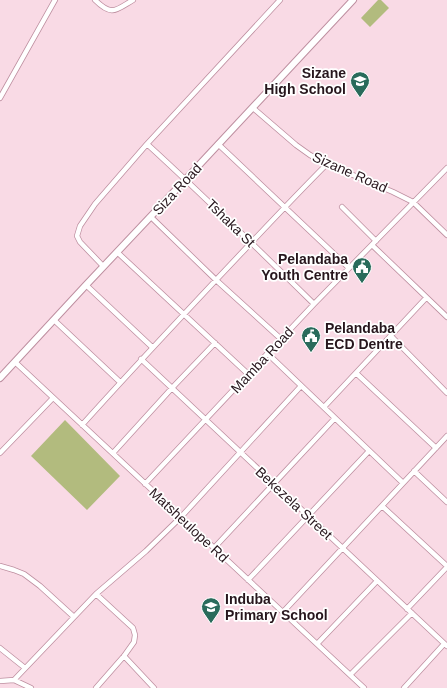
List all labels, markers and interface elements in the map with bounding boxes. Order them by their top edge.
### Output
place label: Sizane High School [264,65,346,97]
school or university icon: Sizane High School [349,70,371,98]
street label: Sizane Road [310,148,390,196]
street label: Siza Road [149,160,205,218]
street label: Tshaka St [203,196,259,250]
place label: Pelandaba Youth Centre [261,251,348,283]
public building icon: Pelandaba Youth Centre [351,256,373,284]
place label: Pelandaba ECD Dentre [325,320,403,352]
street label: Mamba Road [227,324,297,396]
public building icon: Pelandaba ECD Dentre [300,325,322,353]
street label: Bekezela Street [252,463,336,543]
street label: Matsheulope Rd [146,484,232,566]
place label: Induba Primary School [225,591,328,623]
school or university icon: Induba Primary School [200,596,222,624]

